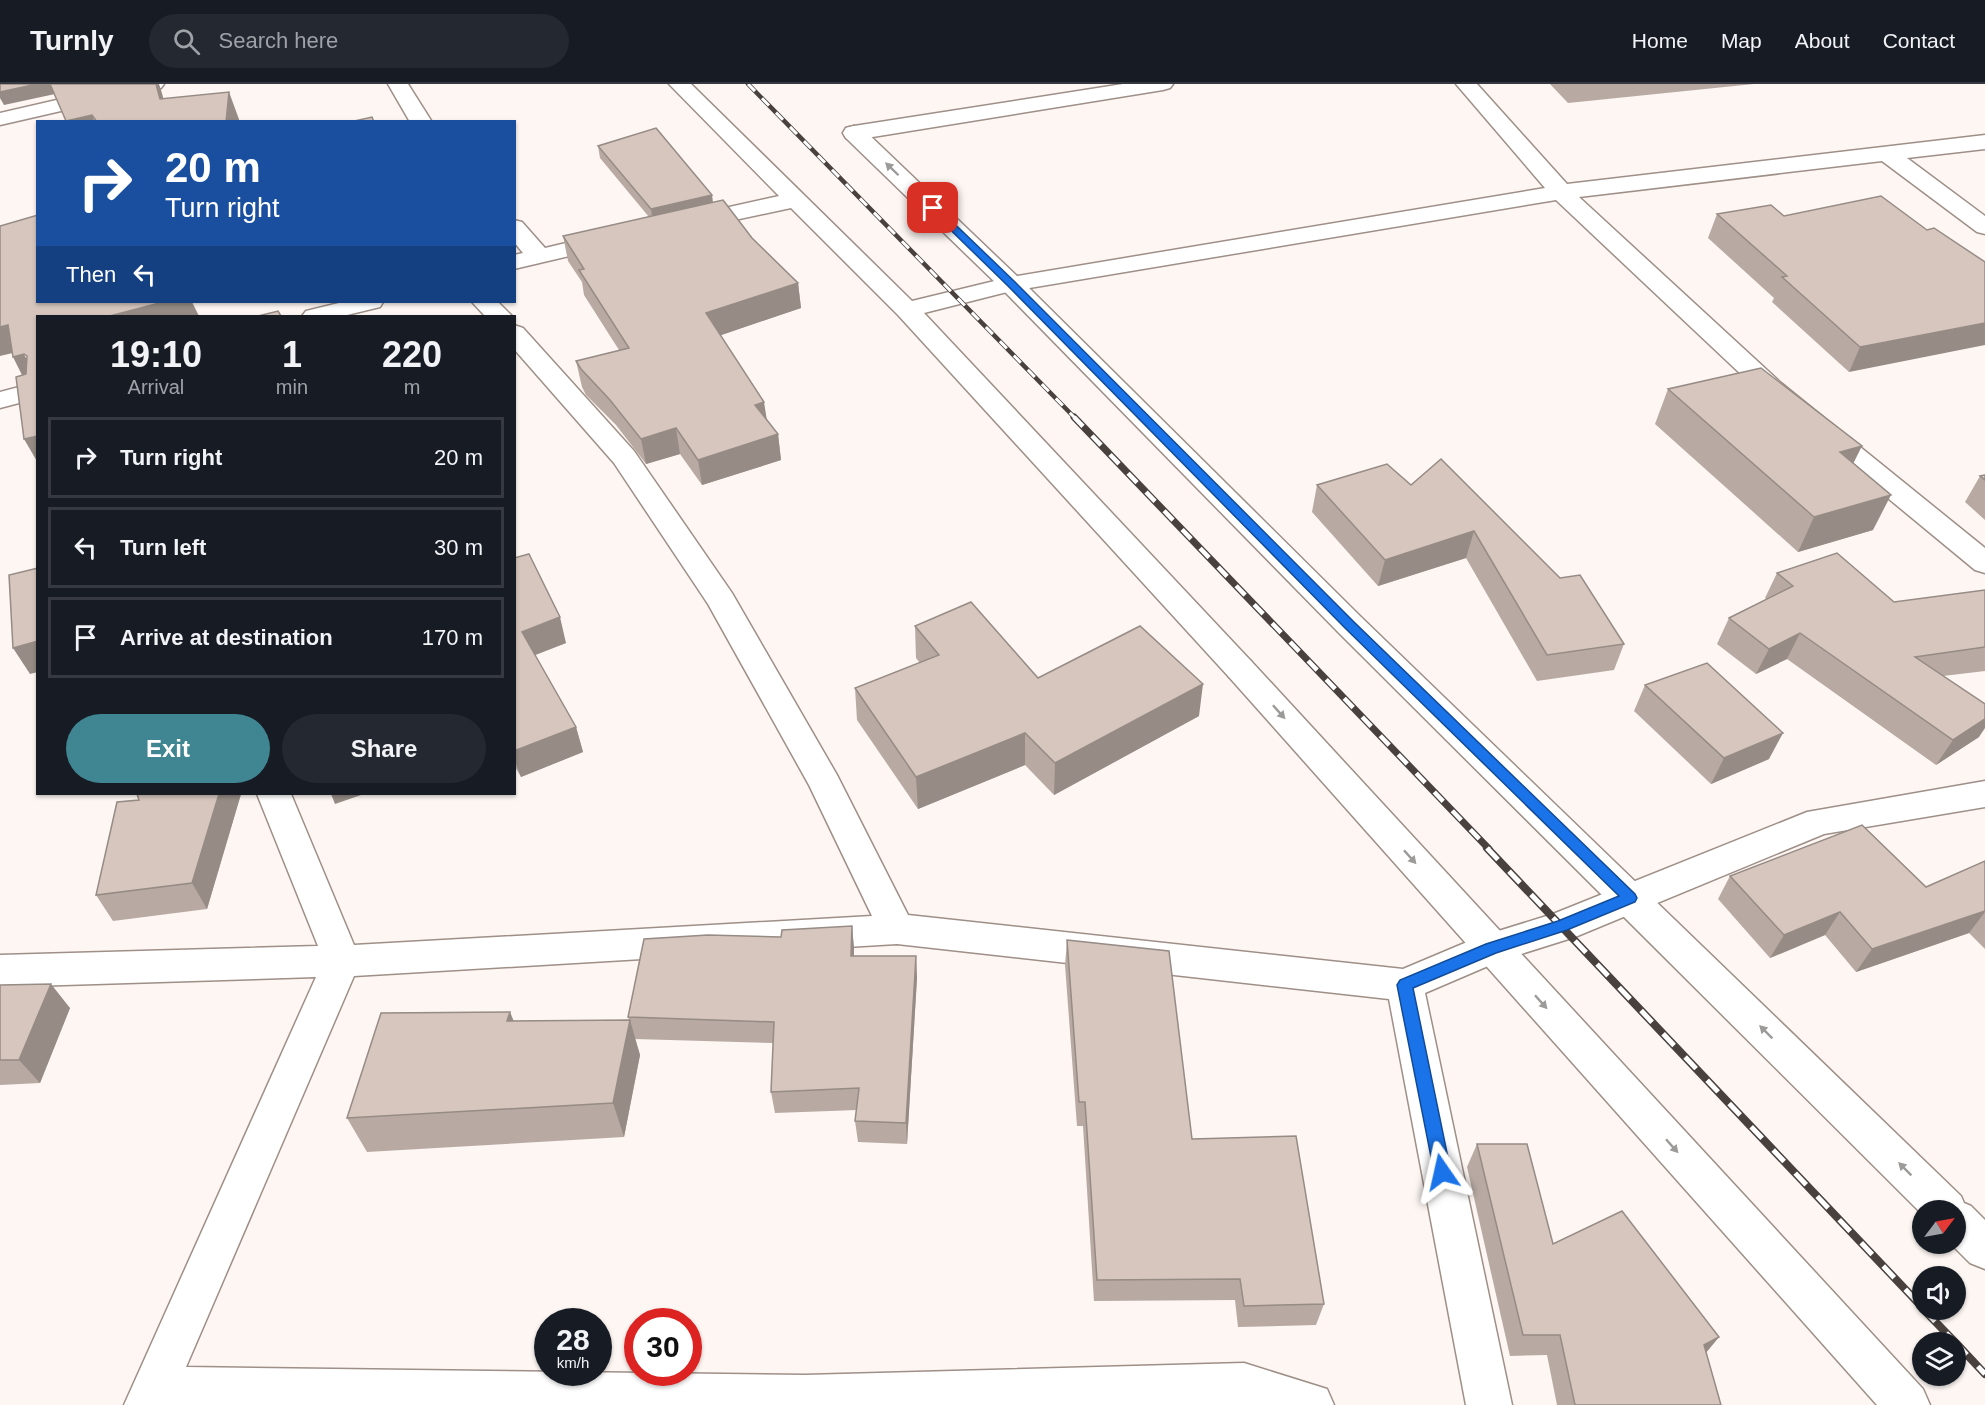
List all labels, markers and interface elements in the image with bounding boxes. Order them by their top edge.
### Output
search box [149,14,569,68]
text: Turnly [30,25,113,56]
icon: search [170,25,203,58]
text: Search here [218,28,338,53]
text: Home [1632,29,1688,52]
text: Map [1721,29,1762,52]
text: About [1795,29,1850,52]
text: Contact [1883,29,1955,52]
icon: right [66,144,144,222]
text: 20 m [165,144,261,191]
one-way arrow [885,162,899,176]
pin [907,182,958,233]
icon: arrive [916,191,949,224]
text: Turn right [165,193,280,223]
icon: left [128,258,161,291]
text: Then [66,262,116,287]
text: 19:10 [110,334,202,375]
text: 1 [282,334,302,375]
text: 220 [382,334,442,375]
text: Arrival [128,376,184,398]
text: min [276,376,308,398]
text: m [404,376,420,398]
icon: right [69,441,102,474]
text: Turn right [120,445,222,470]
text: 20 m [434,445,483,470]
icon: left [69,531,102,564]
text: Turn left [120,535,206,560]
text: 30 m [434,535,483,560]
icon: arrive [69,621,102,654]
text: Arrive at destination [120,625,333,650]
text: 170 m [422,625,483,650]
one-way arrow [1272,705,1286,720]
button: Exit [66,714,270,783]
button: Share [282,714,486,783]
one-way arrow [1403,849,1416,864]
one-way arrow [1534,994,1547,1009]
one-way arrow [1759,1026,1773,1040]
one-way arrow [1665,1138,1678,1153]
position arrow [1410,1140,1474,1204]
one-way arrow [1898,1163,1912,1177]
north arrow [1912,1200,1966,1254]
map controls [1912,1200,1966,1386]
button: sound [1912,1266,1966,1320]
speed limit sign: 30 [624,1308,702,1386]
text: 28 [556,1323,590,1356]
button: layers [1912,1332,1966,1386]
text: km/h [557,1354,589,1371]

